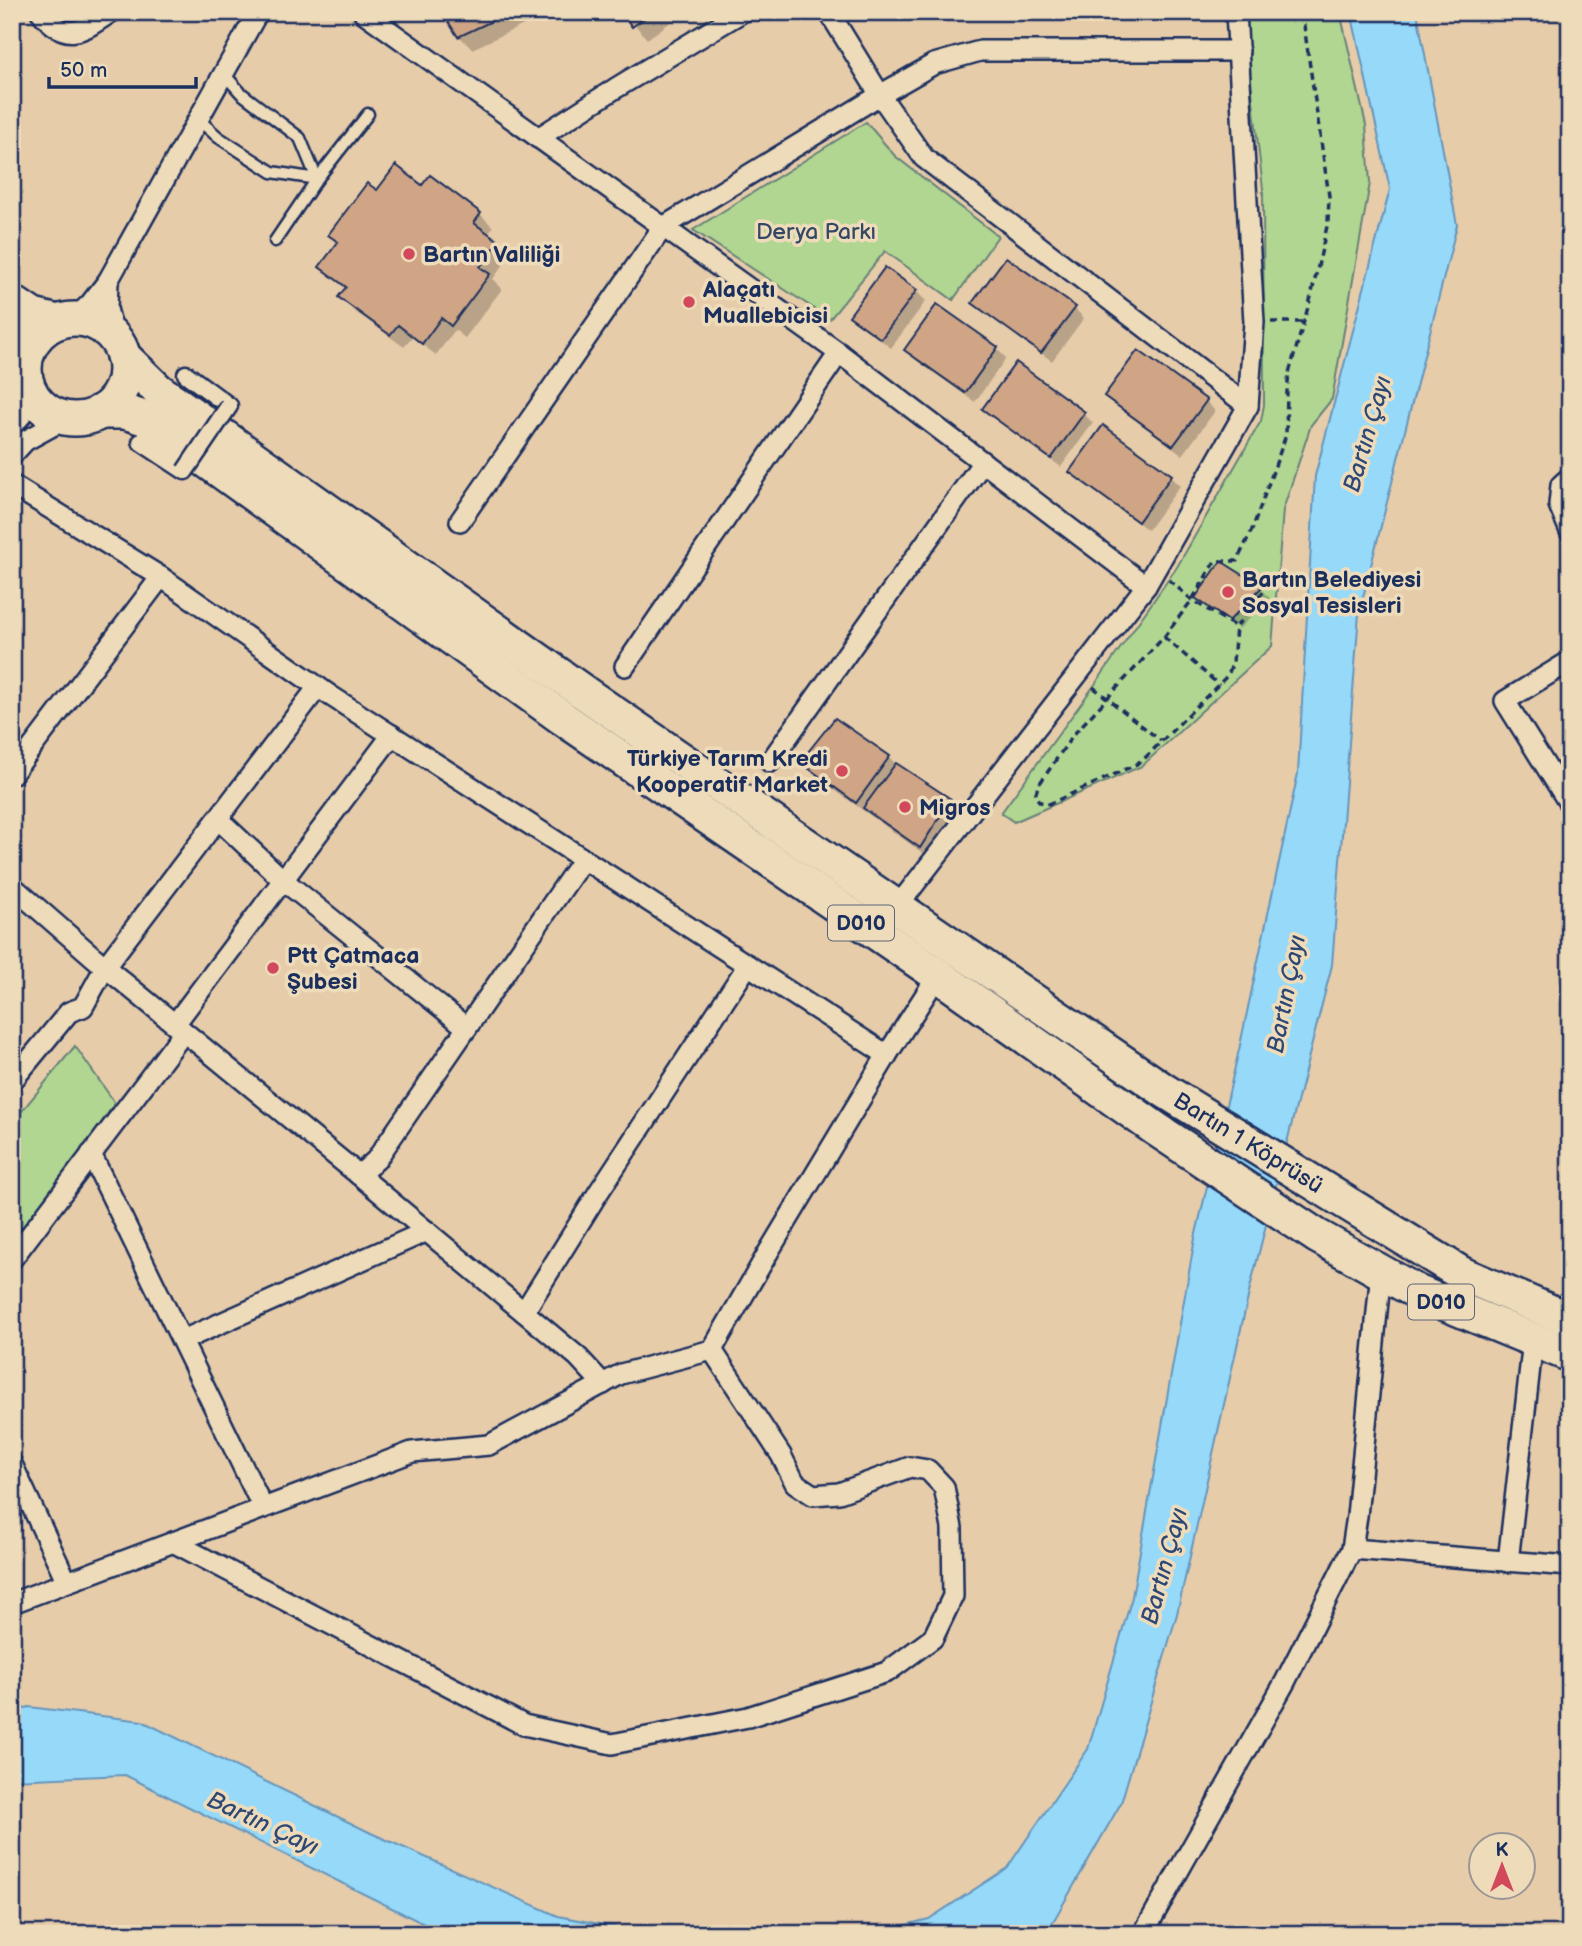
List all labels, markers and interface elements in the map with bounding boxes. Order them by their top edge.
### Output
scale bar [49,46,196,90]
text: 50 m [60,58,107,83]
park label: Derya Parkı [756,218,876,246]
place label: Bartın Valiliği [423,241,560,269]
marker: Bartın Valiliği [401,246,417,262]
place label: Alaçatı Muallebicisi [702,276,828,330]
marker: Alaçatı Muallebicisi [681,294,697,310]
water label: Bartın Çayı [1337,372,1398,496]
place label: Bartın Belediyesi Sosyal Tesisleri [1242,566,1421,620]
marker: Bartın Belediyesi Sosyal Tesisleri [1220,584,1236,600]
place label: Türkiye Tarım Kredi Kooperatif Market [627,745,828,799]
marker: Türkiye Tarım Kredi Kooperatif Market [834,763,850,779]
place label: Migros [919,794,991,822]
marker: Migros [897,799,913,815]
road number: D010 [828,906,894,940]
water label: Bartın Çayı [1261,932,1312,1055]
place label: Ptt Çatmaca Şubesi [287,942,419,996]
marker: Ptt Çatmaca Şubesi [265,960,281,976]
street label: Bartın 1 Köprüsü [1168,1087,1328,1200]
road number: D010 [1408,1284,1474,1320]
water label: Bartın Çayı [1135,1504,1194,1628]
water label: Bartın Çayı [203,1785,323,1862]
north arrow [1466,1830,1536,1900]
text: K [1496,1839,1509,1862]

